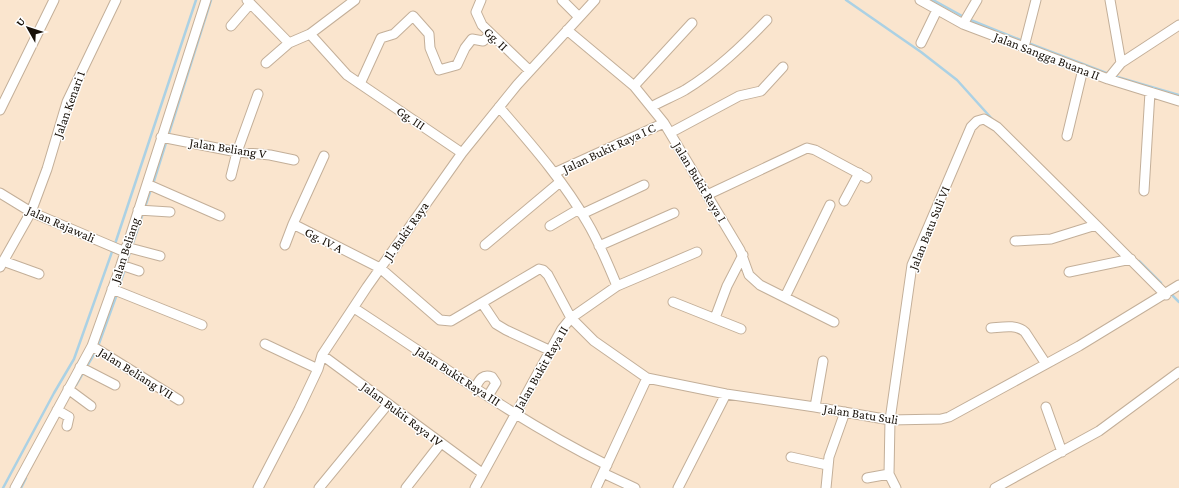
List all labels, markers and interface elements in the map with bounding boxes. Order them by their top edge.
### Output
north arrow [8,8,48,48]
text: U [13,15,28,28]
street label: Gg. II [481,24,511,54]
street label: Jalan Sangga Buana II [991,29,1102,83]
street label: Jalan Kenari 1 [50,69,88,140]
street label: Gg. III [394,103,428,133]
street label: Jalan Bukit Raya I C [559,120,658,176]
street label: Jalan Beliang V [188,134,268,162]
street label: Jalan Bukit Raya I [670,139,730,225]
street label: Jalan Batu Suli VI [905,184,953,273]
street label: Jl. Bukit Raya [380,199,432,264]
street label: Jalan Rajawali [23,202,98,247]
street label: Jalan Beliang [107,215,143,285]
street label: Gg. IV A [302,224,346,256]
street label: Jalan Bukit Raya II [510,323,571,413]
street label: Jalan Bukit Raya III [412,342,503,409]
street label: Jalan Beliang VII [95,343,176,402]
street label: Jalan Bukit Raya IV [358,378,446,450]
street label: Jalan Batu Suli [822,401,900,427]

